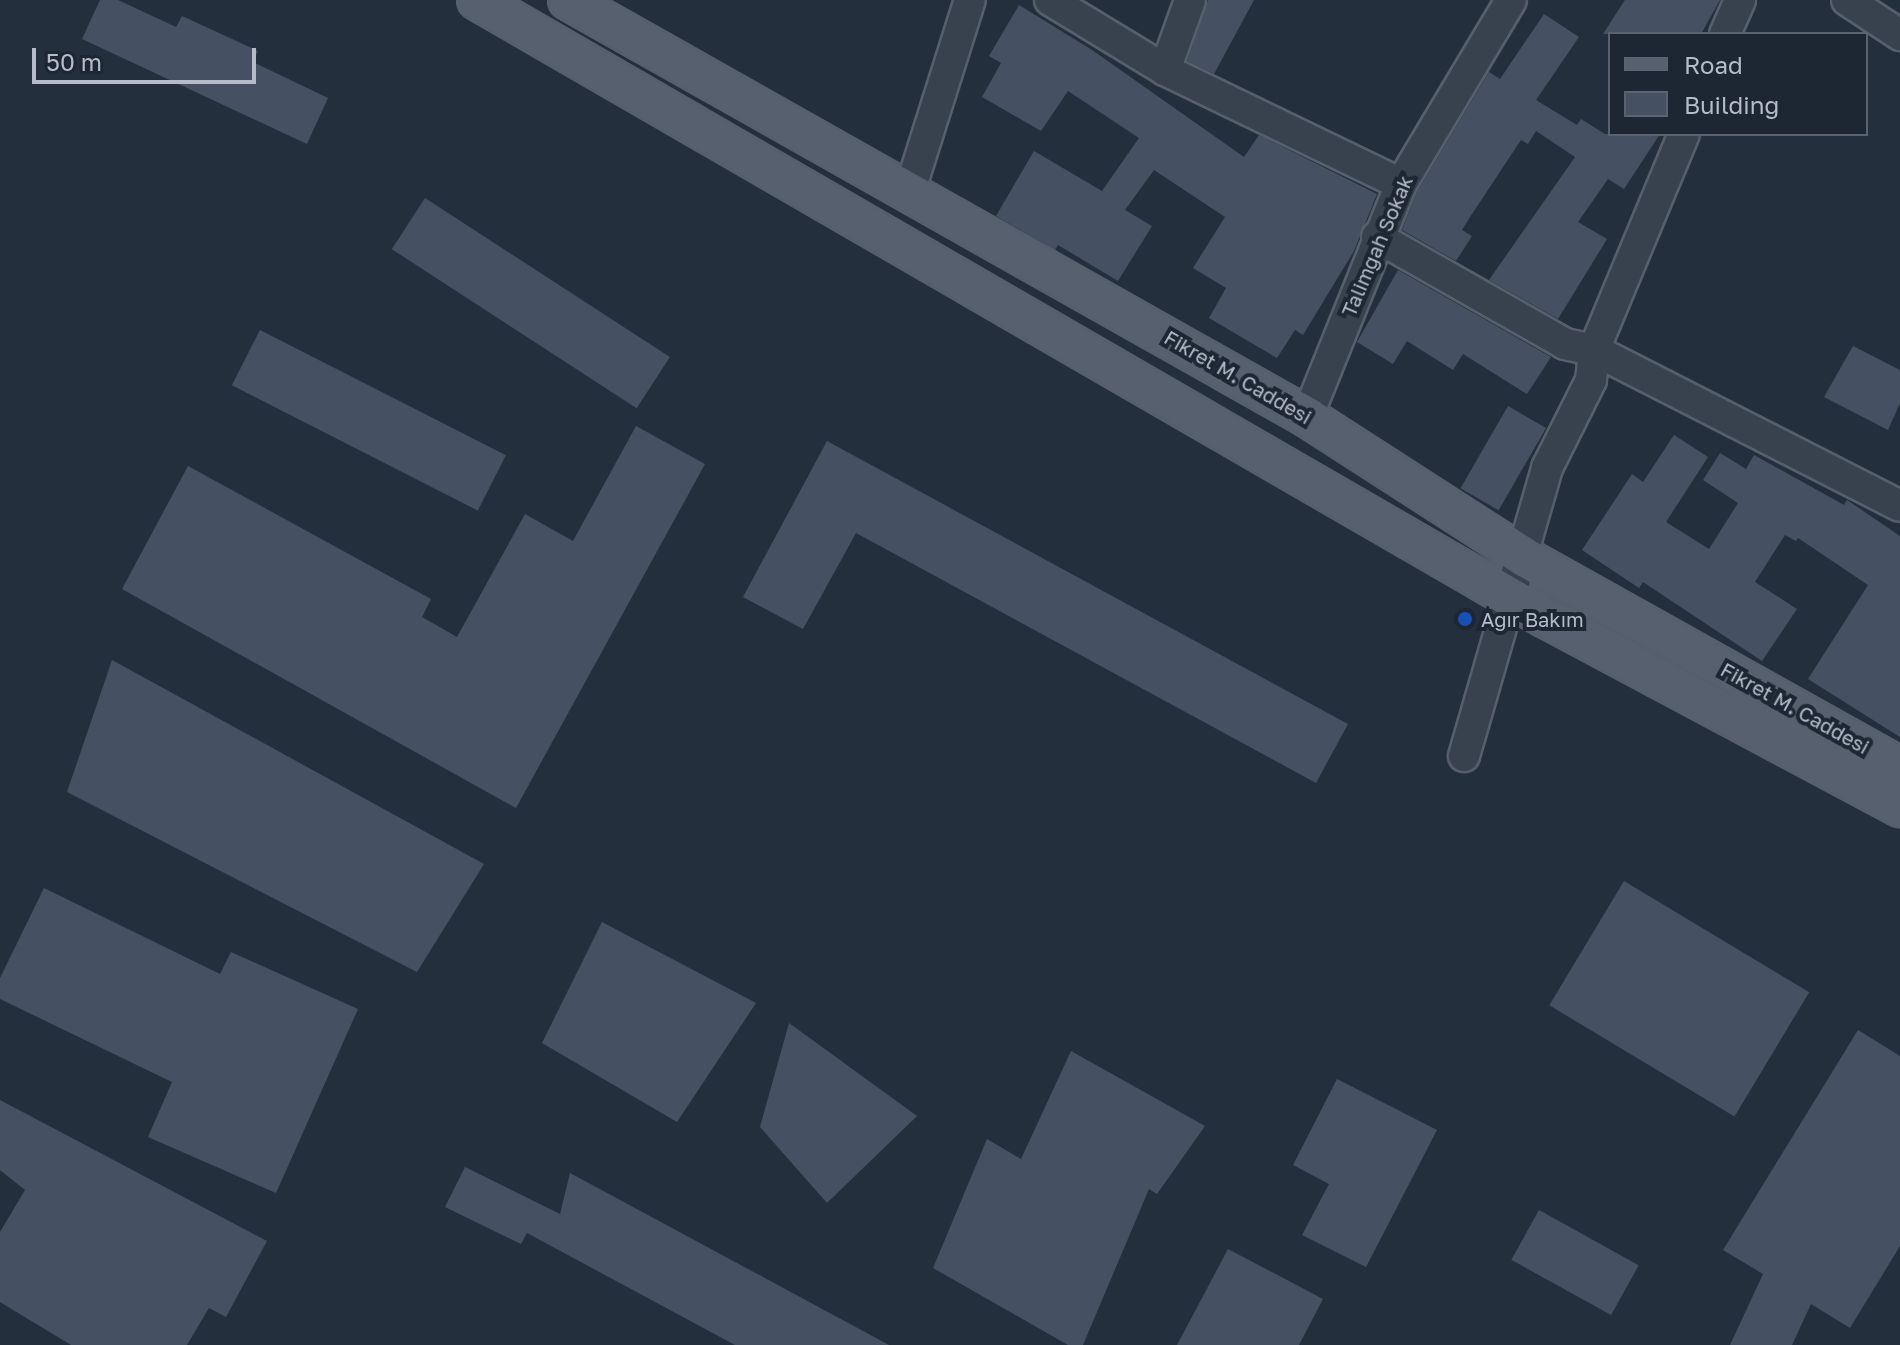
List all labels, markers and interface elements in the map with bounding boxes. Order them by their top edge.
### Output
scale bar [36,32,260,82]
legend [1608,32,1868,136]
text: 50 m [46,47,102,76]
text: Road [1684,50,1743,79]
text: Building [1684,90,1779,119]
street label: Talimgah Sokak [1337,172,1417,320]
street label: Fikret M. Caddesi [1160,325,1316,429]
place label: Ağır Bakım [1481,607,1584,631]
marker: Ağır Bakım [1456,610,1474,628]
street label: Fikret M. Caddesi [1717,657,1873,759]

